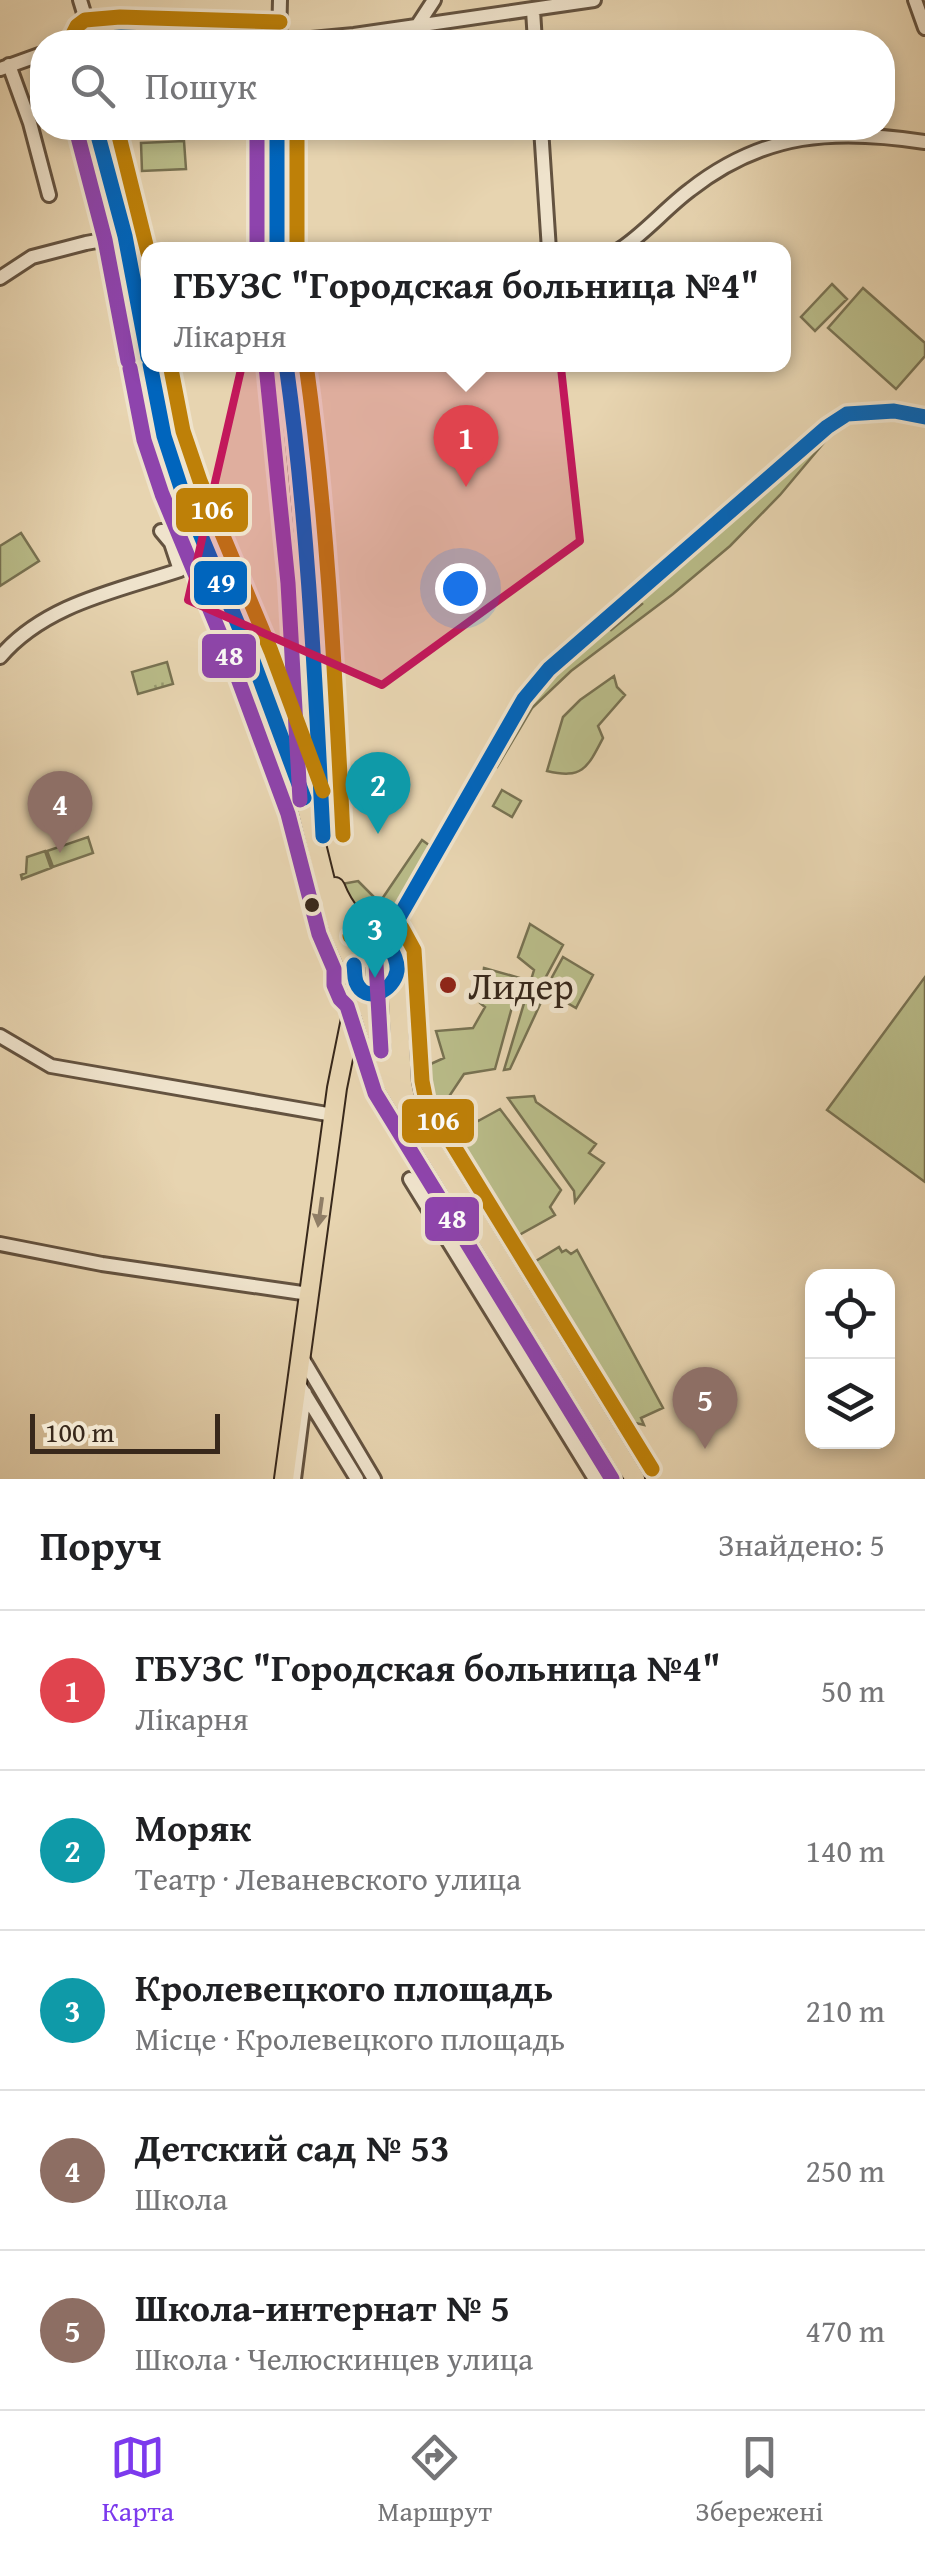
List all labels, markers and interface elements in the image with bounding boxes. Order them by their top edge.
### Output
search box [30,30,895,140]
text: Пошук [145,57,257,113]
icon: search [65,58,120,113]
popup [141,242,791,372]
text: ГБУЗС "Городская больница №4" [173,256,759,312]
text: Лікарня [173,312,287,359]
pin: 1 [434,404,498,487]
line badge: 106 [174,486,250,534]
text: 106 [190,488,234,529]
line badge: 49 [192,559,249,607]
text: 49 [206,561,236,602]
your location [435,563,486,614]
line badge: 48 [200,632,258,680]
text: 48 [214,634,244,675]
pin: 2 [346,752,410,834]
pin: 4 [28,770,92,853]
unlabelled marker [302,895,322,915]
pin: 3 [342,896,408,978]
place label: Лидер [468,957,574,1013]
marker: Лидер [437,974,459,996]
line badge: 106 [400,1097,476,1145]
text: 106 [416,1099,460,1140]
line badge: 48 [423,1195,481,1243]
one-way arrow [311,1196,327,1228]
text: 48 [437,1197,467,1238]
map controls [805,1269,895,1449]
button: locate [805,1269,895,1359]
button: layers [805,1359,895,1449]
pin: 5 [672,1366,738,1449]
scale bar [30,1409,220,1454]
text: 100 m [45,1411,114,1452]
text: Поруч [40,1514,161,1575]
text: Знайдено: 5 [718,1521,885,1568]
text: ГБУЗС "Городская больница №4" [135,1639,721,1695]
text: 1 [64,1667,81,1714]
text: 50 m [821,1667,885,1714]
text: Лікарня [135,1695,248,1742]
text: Моряк [135,1799,251,1855]
text: 2 [64,1827,81,1874]
text: 140 m [806,1827,885,1874]
text: Театр · Леваневского улица [135,1855,521,1902]
text: Кролевецкого площадь [135,1959,553,2015]
text: 3 [64,1987,81,2034]
text: 210 m [806,1987,885,2034]
text: Місце · Кролевецкого площадь [135,2015,565,2062]
text: Детский сад № 53 [135,2119,450,2175]
text: 4 [64,2147,81,2194]
text: 250 m [806,2147,885,2194]
text: Школа [135,2175,228,2222]
text: Школа-интернат № 5 [135,2279,510,2335]
text: 5 [64,2307,81,2354]
text: 470 m [806,2307,885,2354]
text: Школа · Челюскинцев улица [135,2335,533,2382]
tab: Карта [102,2430,174,2531]
tab: Маршрут [377,2430,492,2531]
tab: Збережені [695,2430,823,2531]

